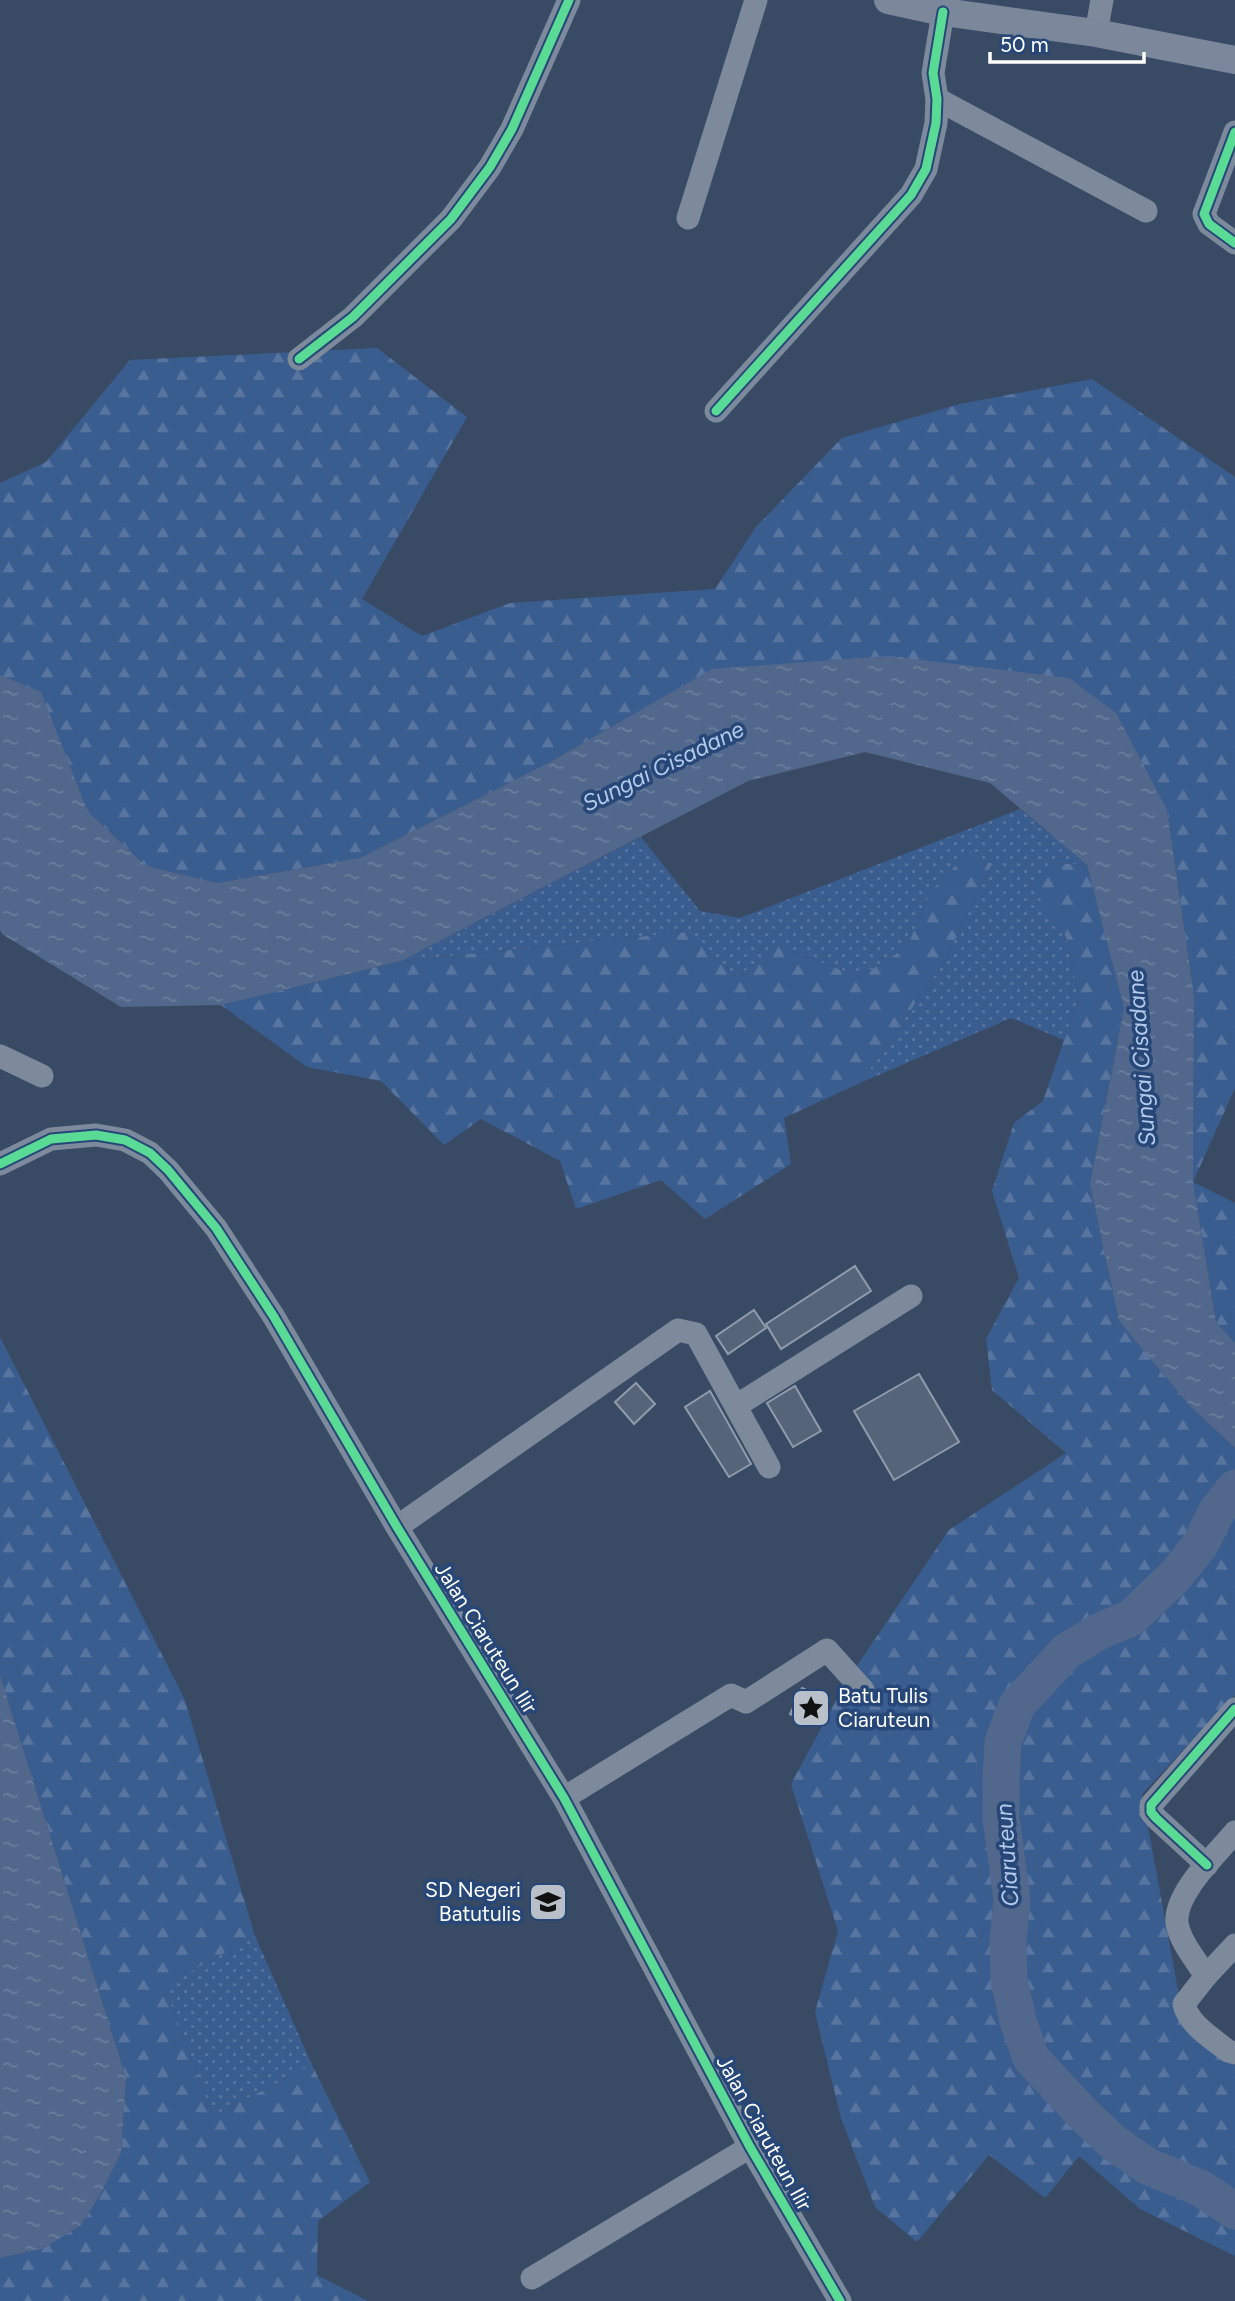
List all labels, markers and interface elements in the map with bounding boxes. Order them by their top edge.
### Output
scale bar [990,21,1144,65]
text: 50 m [1000,32,1049,57]
water label: Sungai Cisadane [578,715,749,817]
water label: Sungai Cisadane [1121,969,1161,1147]
street label: Jalan Ciaruteun Ilir [430,1558,543,1718]
place label: Batu Tulis Ciaruteun [838,1683,930,1732]
place icon: Batu Tulis Ciaruteun [790,1687,832,1729]
water label: Ciaruteun [989,1802,1025,1907]
place label: SD Negeri Batutulis [425,1877,521,1926]
school or university icon: SD Negeri Batutulis [527,1881,569,1923]
street label: Jalan Ciaruteun Ilir [711,2051,817,2215]

